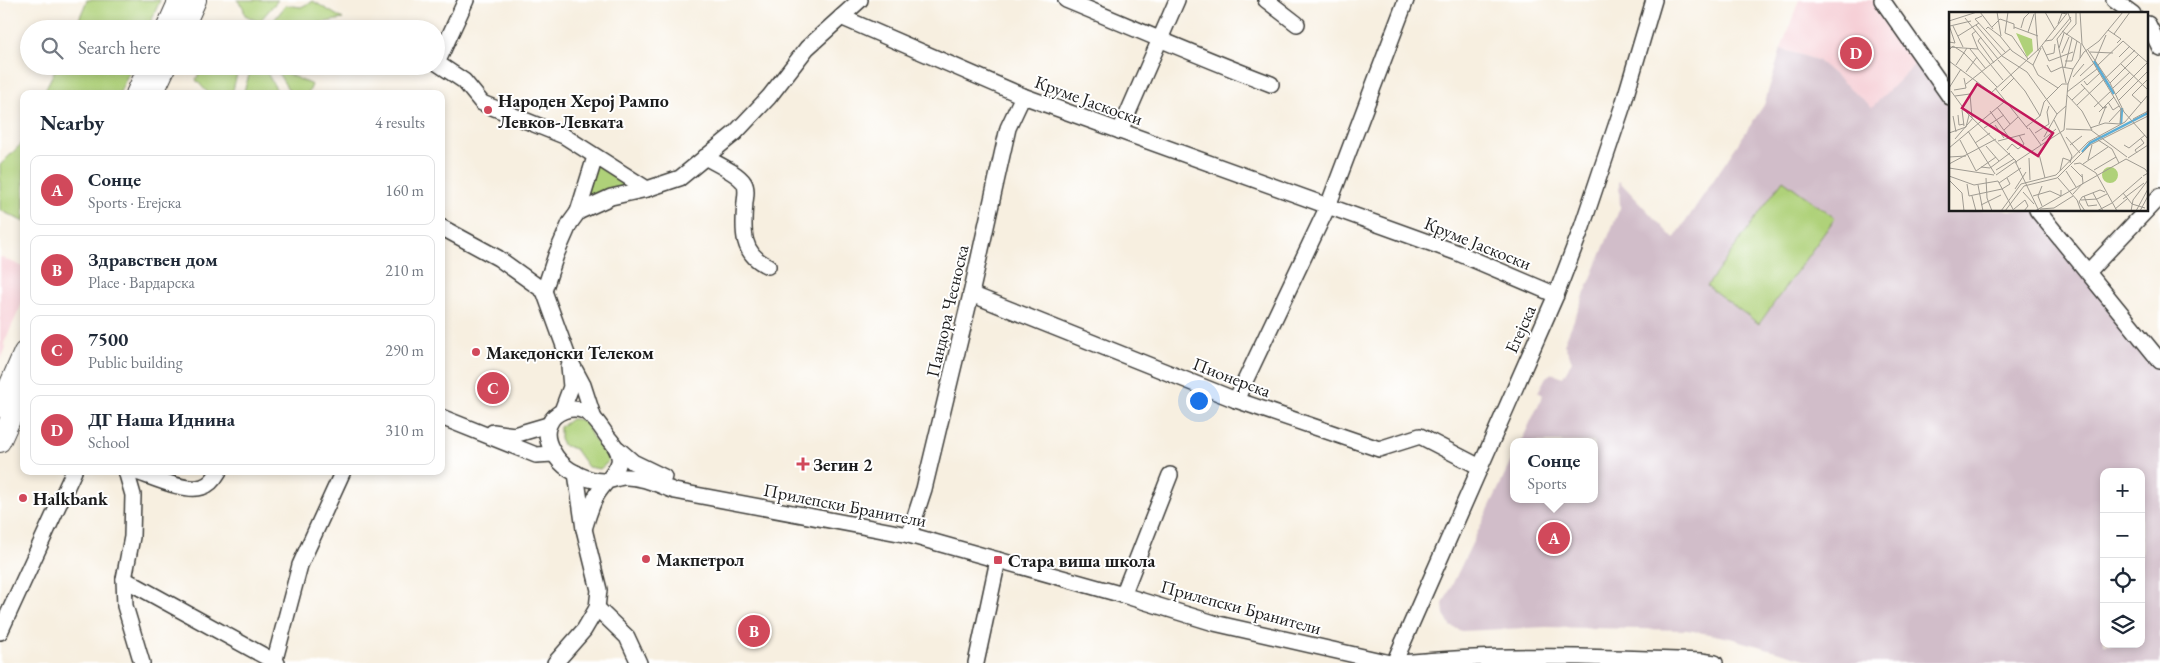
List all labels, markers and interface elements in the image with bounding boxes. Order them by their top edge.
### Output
inset map [1949,12,2148,211]
search box [20,20,445,75]
icon: search [38,34,66,62]
pin: D [1840,34,1872,72]
text: Search here [78,35,160,60]
street label: Круме Јаскоски [1032,70,1147,130]
place label: Народен Херој Рампо Левков-Левката [498,89,669,133]
marker: Народен Херој Рампо Левков-Левката [482,104,494,116]
text: Nearby [40,109,104,136]
text: 4 results [375,112,425,133]
text: Сонце [88,167,141,192]
text: A [51,180,63,201]
text: 160 m [385,180,424,201]
text: Sports · Егејска [88,192,181,213]
street label: Круме Јаскоски [1421,211,1535,275]
street label: Пандора Чесноска [921,242,974,380]
text: Здравствен дом [88,247,218,272]
text: B [52,260,62,281]
text: 210 m [385,260,424,281]
text: Place · Вардарска [88,272,195,293]
street label: Егејска [1499,301,1541,357]
text: 7500 [88,327,128,352]
text: C [51,340,63,361]
text: 290 m [385,340,424,361]
place label: Македонски Телеком [486,341,654,364]
marker: Македонски Телеком [470,346,482,358]
text: Public building [88,352,183,373]
street label: Пионерска [1190,352,1275,403]
pin: C [477,369,509,407]
your location [1186,388,1212,414]
text: ДГ Наша Иднина [88,407,235,432]
text: D [51,420,63,441]
text: 310 m [385,420,424,441]
text: School [88,432,130,453]
popup [1510,438,1598,503]
text: Сонце [1527,448,1581,473]
place label: Зегин 2 [813,453,873,476]
marker: Зегин 2 [797,458,809,470]
map controls [2100,468,2145,648]
button: + [2100,468,2145,513]
text: Sports [1527,473,1567,494]
street label: Прилепски Бранители [762,478,929,532]
place label: Halkbank [33,487,109,510]
marker: Halkbank [17,492,29,504]
button: − [2100,513,2145,558]
pin: A [1538,519,1570,557]
place label: Макпетрол [656,548,744,571]
place label: Стара виша школа [1008,549,1155,572]
marker: Макпетрол [640,553,652,565]
marker: Стара виша школа [992,554,1004,566]
button: locate [2100,558,2145,603]
street label: Прилепски Бранители [1158,574,1324,640]
button: layers [2100,603,2145,648]
pin: B [738,612,770,650]

